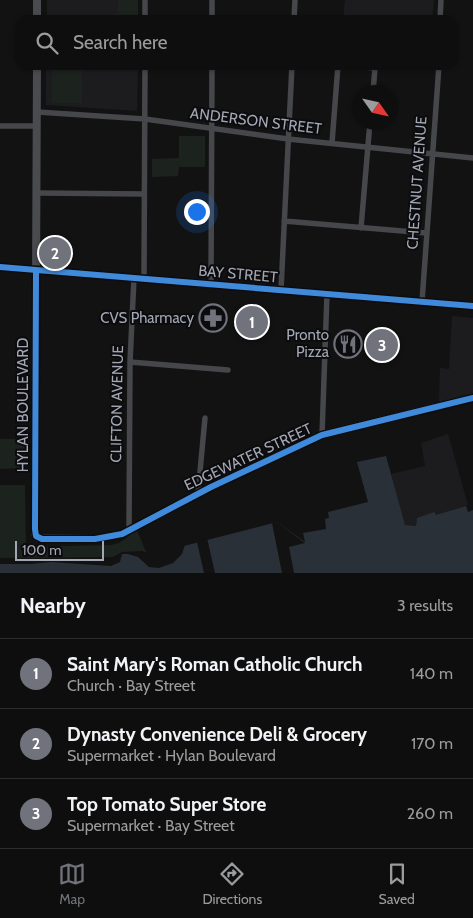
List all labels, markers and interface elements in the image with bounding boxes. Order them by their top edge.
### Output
search box [15,15,458,70]
icon: search [33,29,61,57]
text: Search here [73,31,167,54]
north arrow [353,85,398,130]
street label: ANDERSON STREET [189,104,323,138]
street label: CHESTNUT AVENUE [403,116,431,250]
your location [184,199,210,225]
pin: 2 [39,234,71,272]
street label: BAY STREET [198,262,278,286]
pharmacy icon: CVS Pharmacy [198,303,228,333]
pin: 1 [236,303,268,341]
place label: CVS Pharmacy [100,309,194,327]
place label: Pronto Pizza [286,326,330,361]
pin: 3 [366,326,398,364]
restaurant icon: Pronto Pizza [333,329,363,359]
street label: HYLAN BOULEVARD [14,338,32,472]
street label: CLIFTON AVENUE [107,345,127,463]
street label: EDGEWATER STREET [181,420,315,494]
scale bar [15,538,104,561]
text: 100 m [22,541,62,559]
text: Nearby [20,593,86,618]
text: 3 results [397,596,453,615]
text: Saint Mary's Roman Catholic Church [67,653,362,676]
text: 1 [33,664,39,683]
text: 140 m [410,664,453,683]
text: Church · Bay Street [67,676,195,695]
text: Dynasty Convenience Deli & Grocery [67,723,367,746]
text: 2 [32,734,40,753]
text: 170 m [411,734,453,753]
text: Supermarket · Hylan Boulevard [67,746,276,765]
text: Top Tomato Super Store [67,793,266,816]
text: 3 [32,804,40,823]
text: 260 m [407,804,453,823]
text: Supermarket · Bay Street [67,816,235,835]
tab: Map [58,860,86,908]
tab: Directions [202,860,262,908]
tab: Saved [378,860,415,908]

